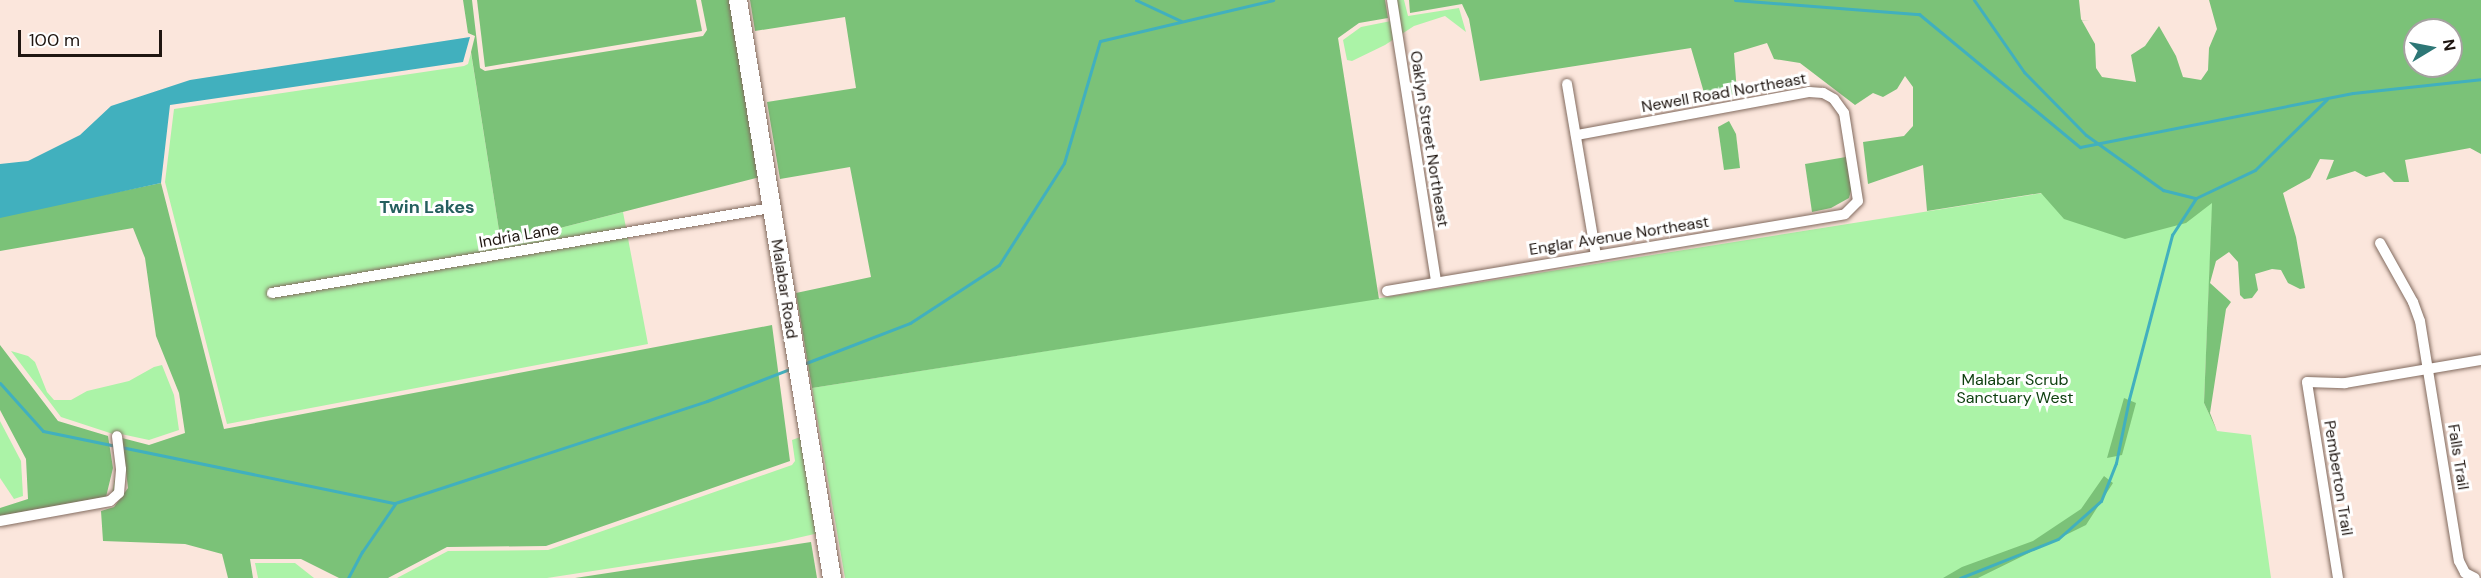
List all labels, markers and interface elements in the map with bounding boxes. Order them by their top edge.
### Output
scale bar [21,18,165,56]
north arrow [2403,18,2463,78]
text: 100 m [29,28,80,52]
text: N [2438,38,2461,53]
street label: Oaklyn Street Northeast [1406,49,1452,229]
street label: Newell Road Northeast [1640,69,1808,117]
district label: Twin Lakes [379,196,475,218]
street label: Englar Avenue Northeast [1528,212,1710,260]
street label: Indria Lane [477,220,561,252]
street label: Malabar Road [767,238,801,340]
park label: Malabar Scrub Sanctuary West [1956,370,2074,408]
street label: Pemberton Trail [2319,419,2357,537]
street label: Falls Trail [2443,423,2473,491]

